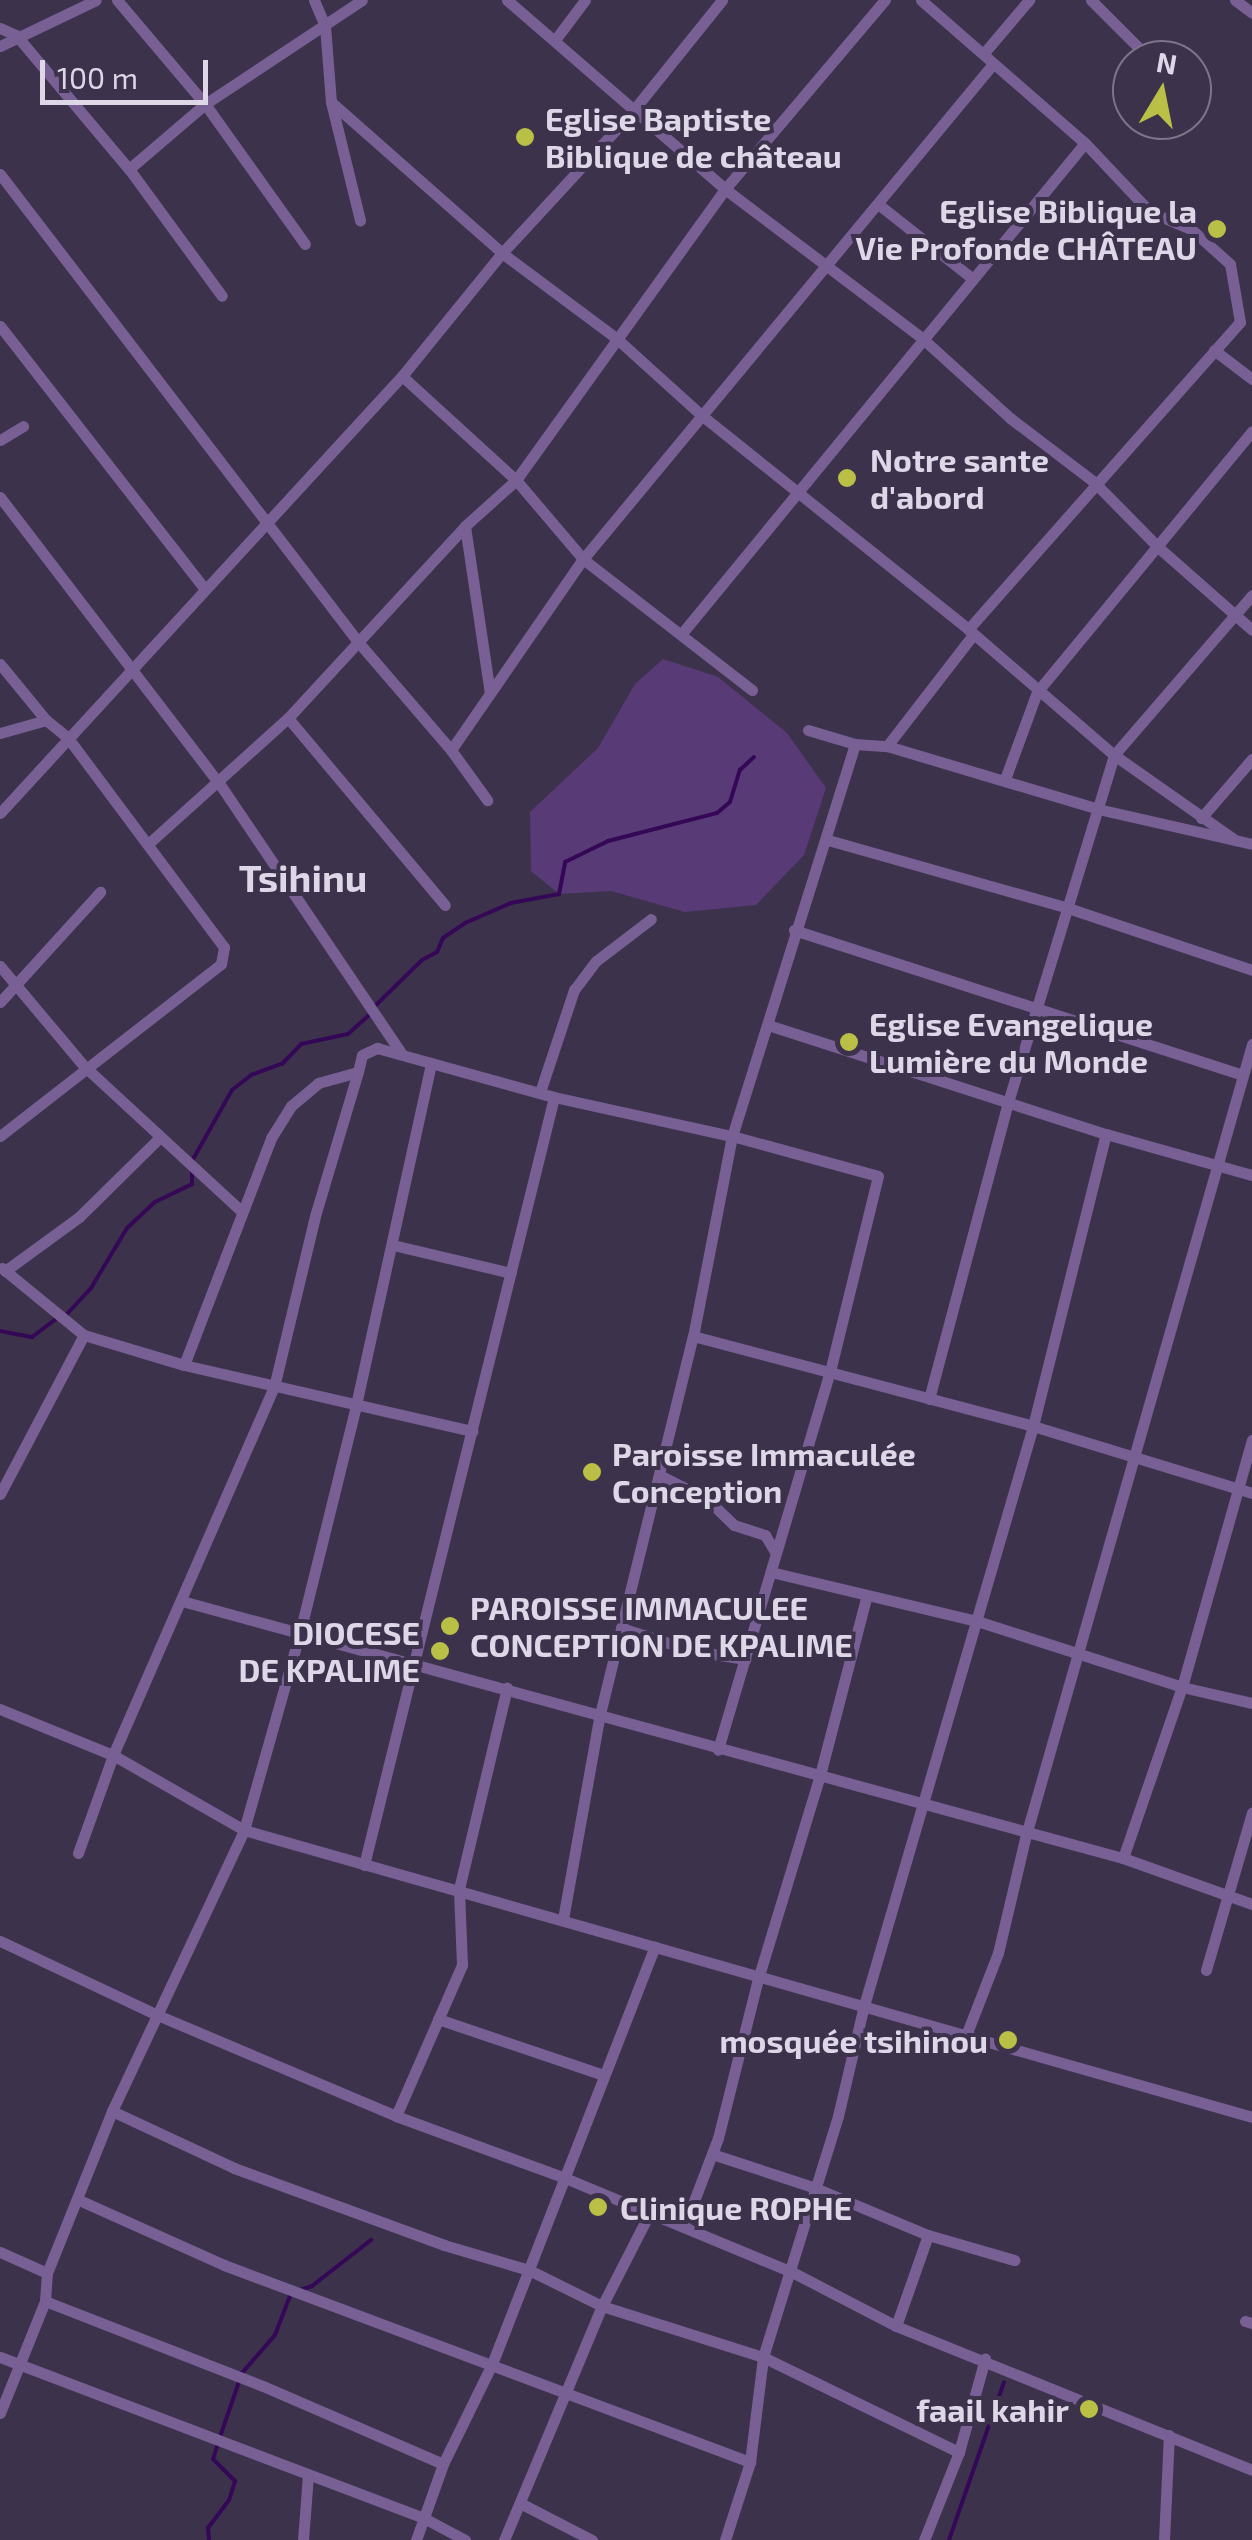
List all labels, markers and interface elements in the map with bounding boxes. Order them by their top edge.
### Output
scale bar [45,40,212,102]
north arrow [1112,40,1212,140]
text: N [1154,44,1180,81]
text: 100 m [57,59,138,95]
place label: Eglise Baptiste Biblique de château [545,100,842,175]
marker: Eglise Baptiste Biblique de château [514,126,536,148]
place label: Eglise Biblique la Vie Profonde CHÂTEAU [856,192,1197,267]
marker: Eglise Biblique la Vie Profonde CHÂTEAU [1206,218,1228,240]
place label: Notre sante d'abord [870,441,1049,516]
marker: Notre sante d'abord [834,465,860,491]
district label: Tsihinu [239,855,367,901]
place label: Eglise Evangelique Lumière du Monde [869,1005,1153,1080]
marker: Eglise Evangelique Lumière du Monde [838,1031,860,1053]
place label: Paroisse Immaculée Conception [612,1435,916,1510]
marker: Paroisse Immaculée Conception [581,1461,603,1483]
place label: PAROISSE IMMACULEE CONCEPTION DE KPALIME [470,1589,853,1664]
place label: DIOCESE DE KPALIME [239,1614,420,1689]
marker: PAROISSE IMMACULEE CONCEPTION DE KPALIME [439,1615,461,1637]
marker: DIOCESE DE KPALIME [429,1640,451,1662]
place label: mosquée tsihinou [719,2021,988,2059]
marker: mosquée tsihinou [997,2029,1019,2051]
place label: Clinique ROPHE [620,2188,852,2226]
marker: Clinique ROPHE [585,2194,611,2220]
place label: faail kahir [916,2390,1069,2428]
marker: faail kahir [1078,2398,1100,2420]

